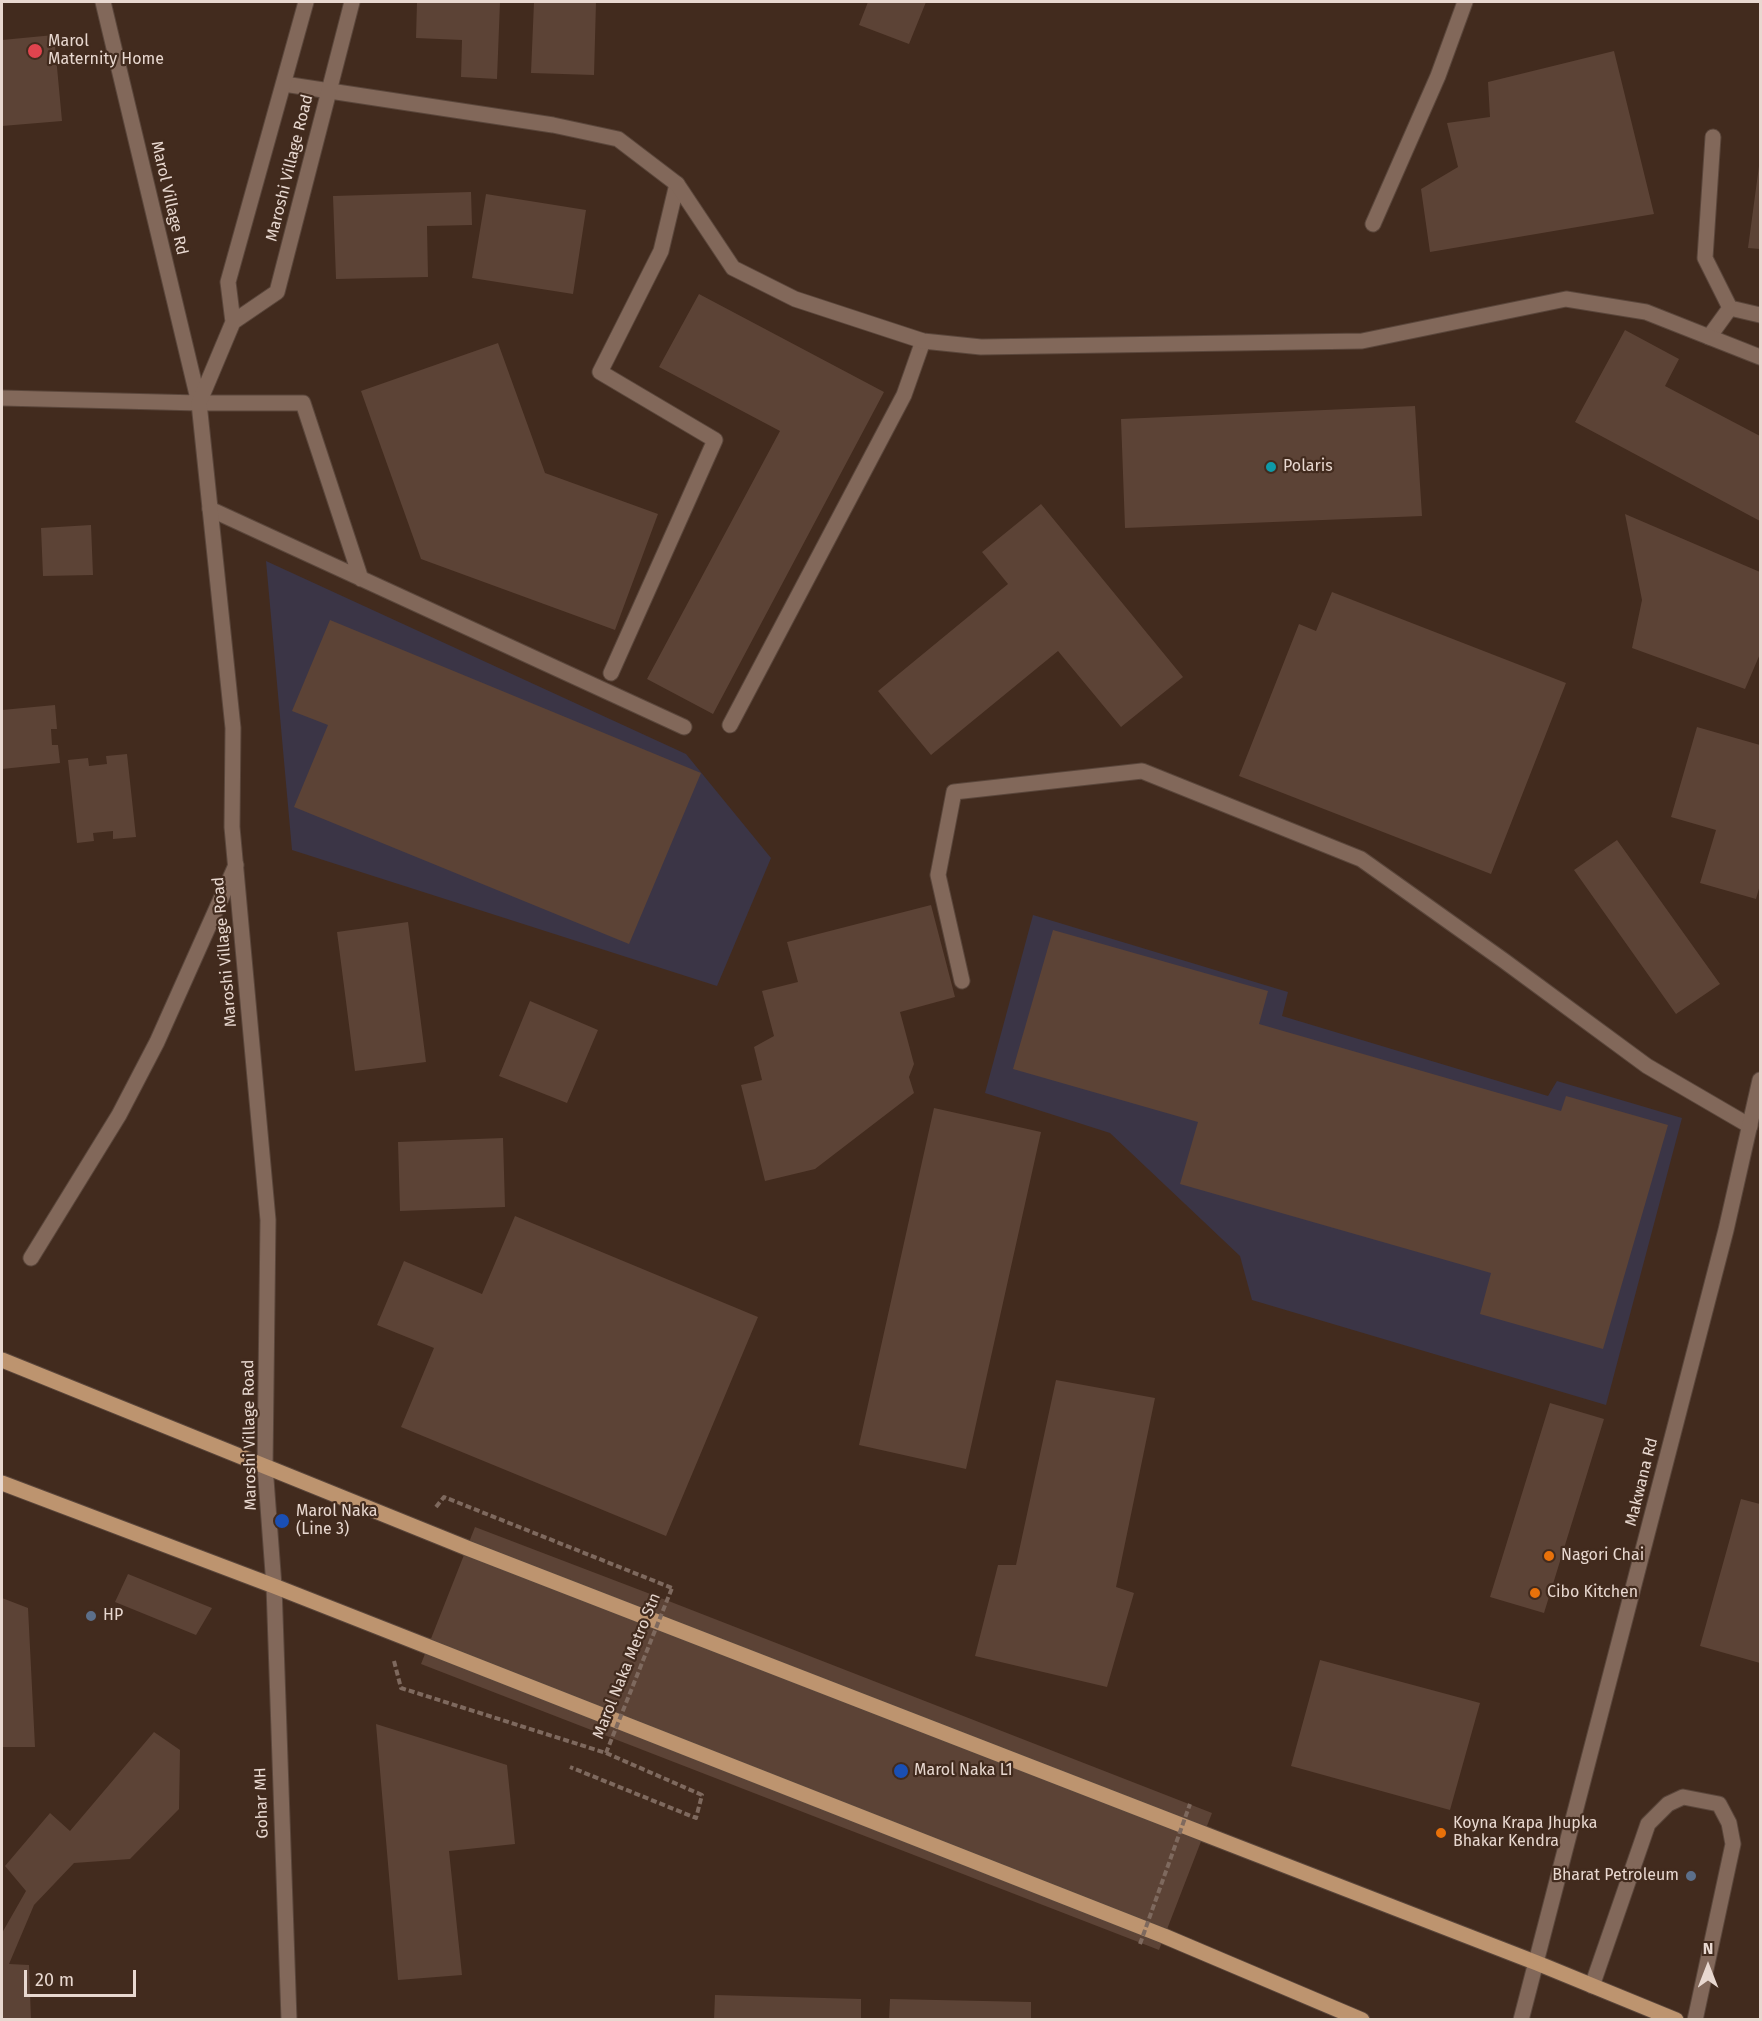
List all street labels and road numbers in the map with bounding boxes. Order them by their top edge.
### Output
street label: Maroshi Village Road [262,92,318,244]
street label: Marol Village Rd [147,139,191,257]
street label: Maroshi Village Road [209,876,241,1028]
street label: Maroshi Village Road [239,1359,261,1511]
street label: Makwana Rd [1622,1436,1662,1528]
street label: Marol Naka Metro Stn [589,1590,665,1742]
street label: Gohar MH [251,1767,273,1839]

